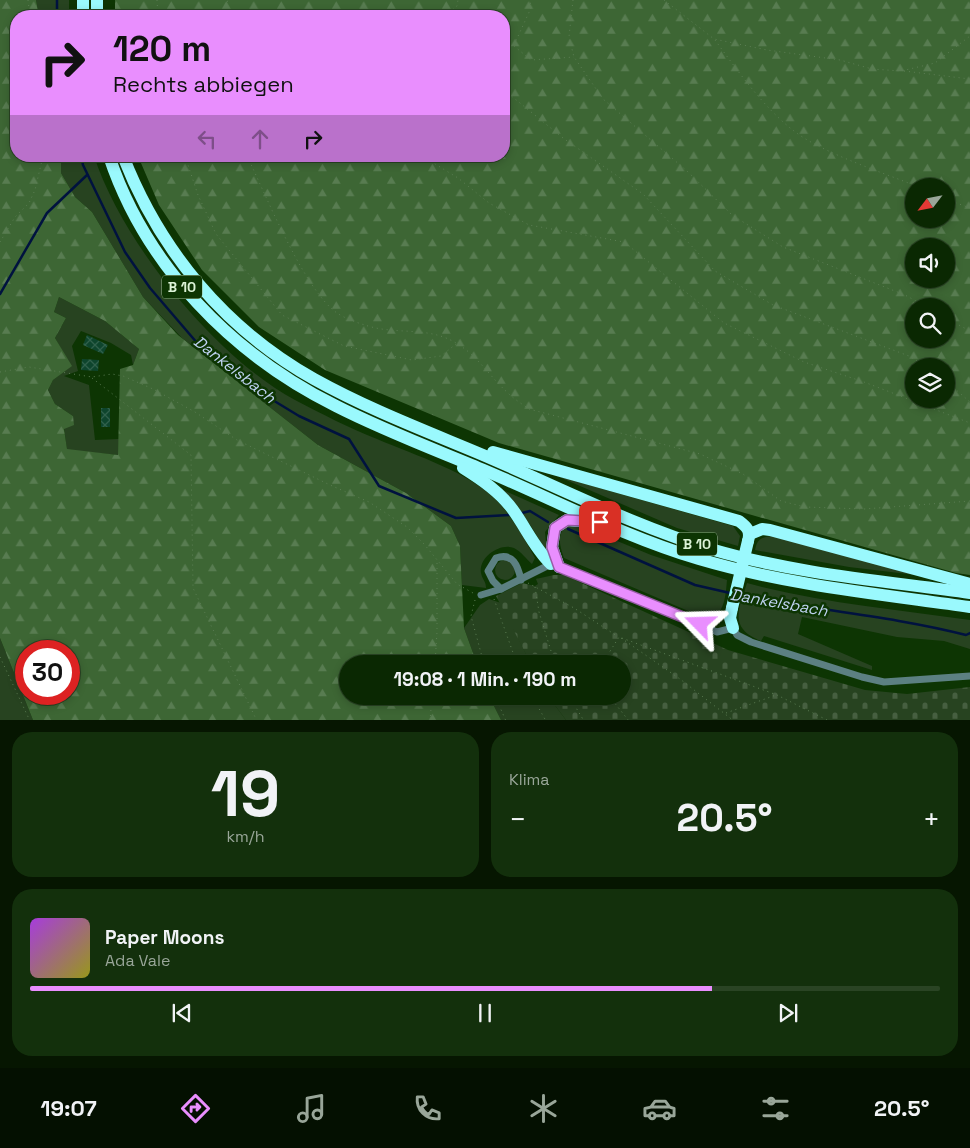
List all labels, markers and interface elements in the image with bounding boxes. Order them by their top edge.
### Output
text: 120 m [113,27,211,71]
icon: right [30,30,95,95]
text: Rechts abbiegen [113,70,294,98]
icon: left [193,125,221,153]
icon: ahead [246,125,274,153]
icon: right [299,125,327,153]
north arrow [905,178,955,228]
map controls [905,178,955,408]
button: sound [905,238,955,288]
road number: B 10 [162,276,202,298]
button: search [905,298,955,348]
water label: Dankelsbach [189,331,281,409]
button: layers [905,358,955,408]
pin [579,501,621,543]
icon: arrive [586,508,614,536]
road number: B 10 [677,532,717,556]
water label: Dankelsbach [729,584,830,622]
position arrow [673,597,725,649]
speed limit sign: 30 [15,640,80,705]
text: 19:08 · 1 Min. · 190 m [393,667,577,692]
text: 19 [211,752,280,835]
text: Klima [509,769,550,790]
text: 20.5° [677,794,772,842]
text: − [509,801,526,837]
text: + [923,801,940,837]
text: km/h [226,826,265,847]
text: Paper Moons [105,925,224,950]
text: Ada Vale [105,950,170,971]
icon: previous [168,999,196,1027]
icon: pause [471,999,499,1027]
icon: next [774,999,802,1027]
icon: directions [178,1091,213,1126]
icon: music [294,1091,329,1126]
icon: phone [410,1091,445,1126]
icon: climate [526,1091,561,1126]
icon: car [642,1091,677,1126]
icon: filters [758,1091,793,1126]
text: 19:07 [41,1094,97,1122]
text: 20.5° [874,1094,929,1122]

